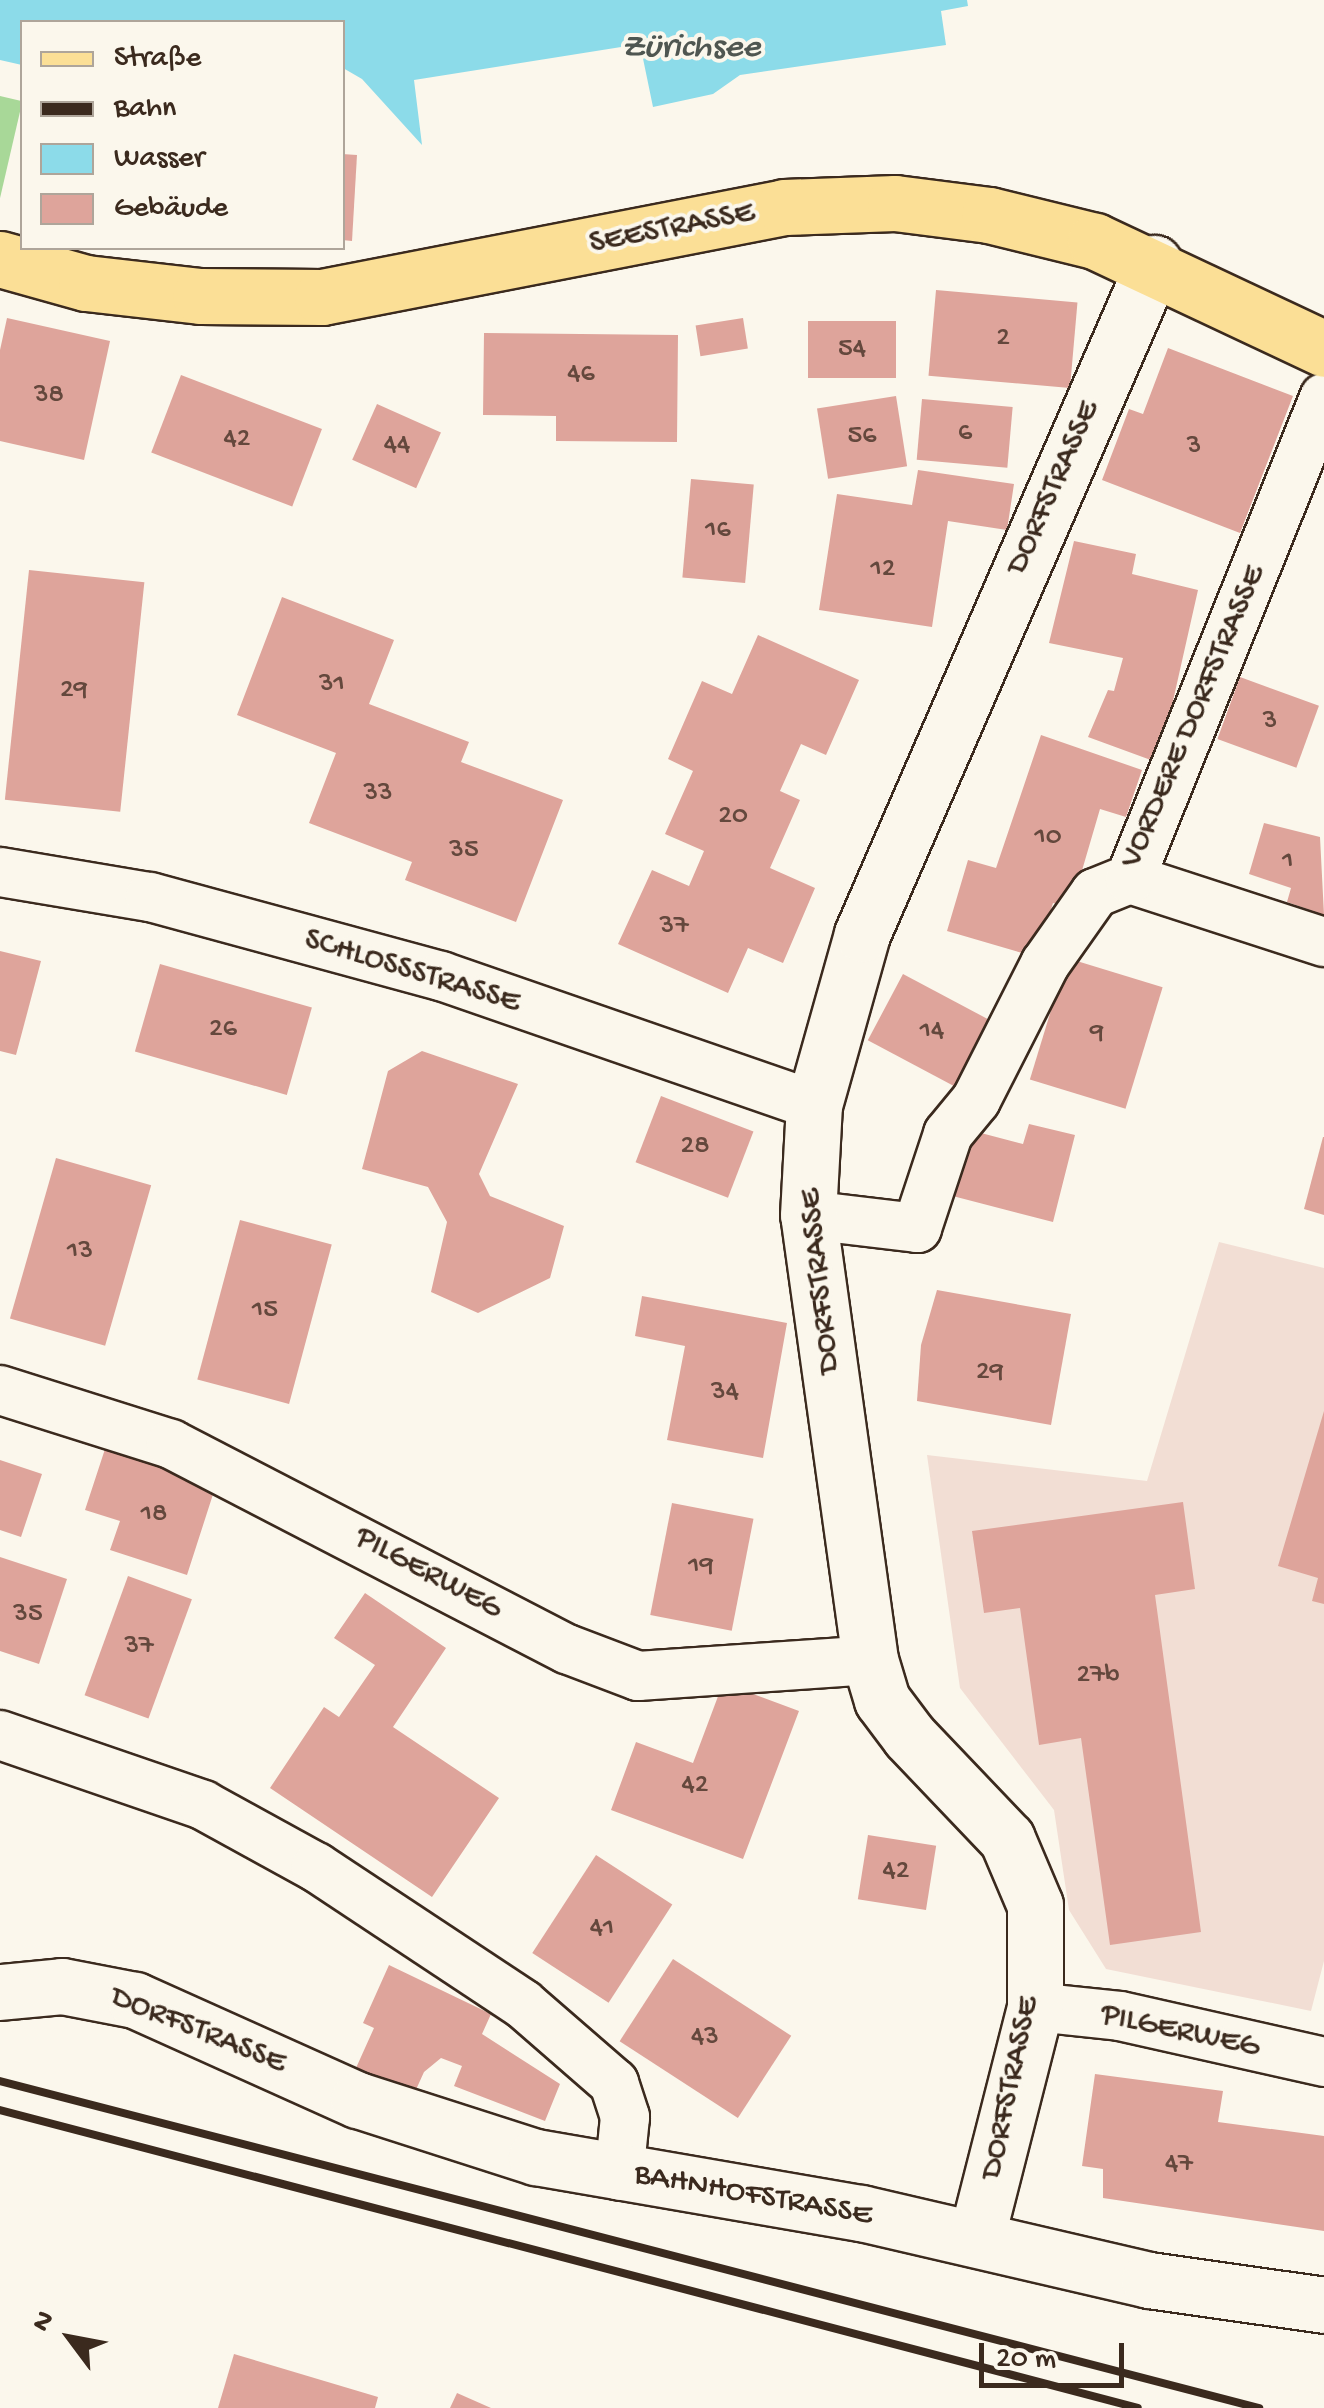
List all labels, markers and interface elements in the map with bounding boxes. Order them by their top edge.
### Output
legend [20,20,345,250]
water label: Zürichsee [622,28,760,70]
text: Straße [114,42,201,77]
text: Bahn [114,92,176,127]
text: Wasser [114,142,204,177]
text: Gebäude [114,192,228,227]
street label: SEESTRASSE [586,194,758,264]
house number: 2 [996,322,1010,356]
house number: 54 [838,333,866,367]
house number: 46 [567,358,595,392]
house number: 38 [34,379,64,413]
street label: DORFSTRASSE [999,395,1109,581]
house number: 6 [958,417,972,451]
house number: 56 [848,420,876,454]
house number: 42 [224,423,250,457]
house number: 44 [384,429,410,463]
house number: 3 [1187,430,1201,464]
house number: 16 [705,514,731,548]
house number: 12 [870,553,896,587]
street label: VORDERE DORFSTRASSE [1113,560,1275,874]
house number: 31 [319,668,345,702]
house number: 29 [60,674,88,708]
house number: 3 [1263,705,1277,739]
house number: 33 [363,777,393,811]
house number: 20 [718,800,748,834]
house number: 10 [1034,821,1062,855]
house number: 35 [449,834,479,868]
house number: 1 [1282,845,1294,879]
house number: 37 [659,910,689,944]
street label: SCHLOSSSTRASSE [299,921,525,1023]
house number: 26 [209,1013,237,1047]
house number: 14 [920,1015,944,1049]
house number: 9 [1090,1017,1104,1051]
house number: 28 [680,1130,710,1164]
street label: DORFSTRASSE [792,1187,850,1375]
house number: 13 [67,1235,93,1269]
house number: 15 [252,1294,278,1328]
house number: 29 [976,1356,1004,1390]
house number: 34 [711,1376,739,1410]
house number: 18 [141,1498,167,1532]
street label: PILGERWEG [348,1519,508,1629]
house number: 19 [688,1550,714,1584]
house number: 35 [13,1598,43,1632]
house number: 37 [124,1630,154,1664]
house number: 27b [1076,1659,1120,1693]
house number: 42 [682,1769,708,1803]
house number: 42 [883,1855,909,1889]
house number: 41 [590,1912,614,1946]
street label: DORFSTRASSE [105,1978,291,2084]
street label: DORFSTRASSE [973,1993,1049,2183]
street label: PILGERWEG [1097,1996,1263,2068]
house number: 43 [691,2021,719,2055]
house number: 47 [1165,2148,1193,2182]
street label: BAHNHOFSTRASSE [631,2156,875,2236]
north arrow [20,2288,120,2388]
text: N [25,2305,63,2338]
scale bar [984,2323,1129,2385]
text: 20 m [996,2343,1056,2378]

